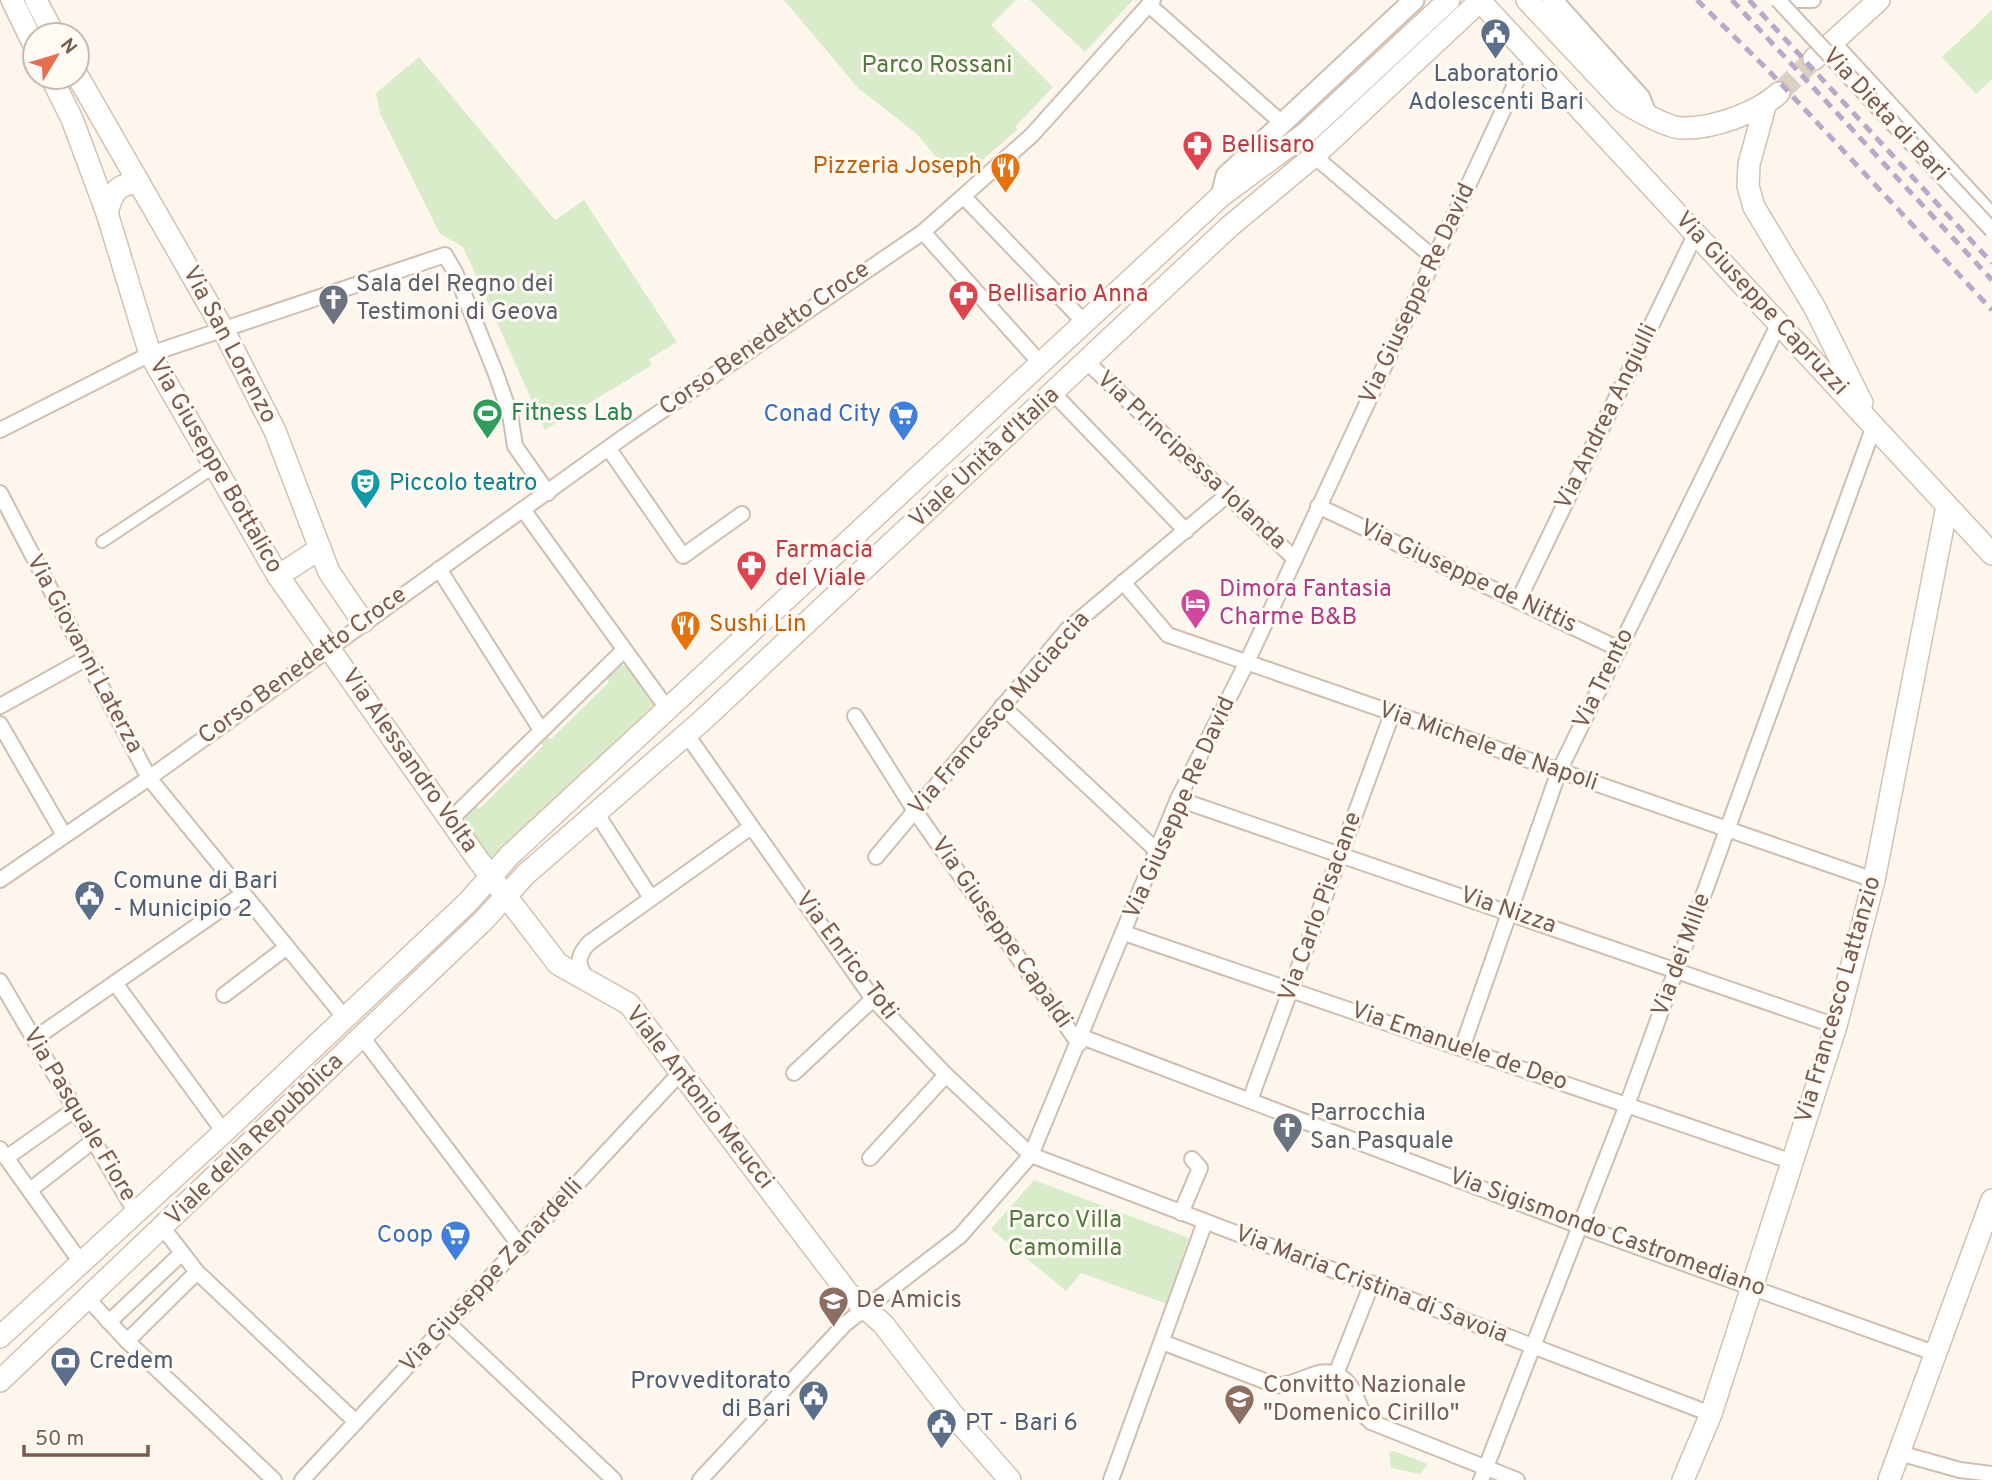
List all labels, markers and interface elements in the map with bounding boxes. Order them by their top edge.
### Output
public building icon: Laboratorio Adolescenti Bari [1479,16,1513,60]
north arrow [21,21,91,91]
text: N [54,34,81,60]
street label: Via Dieta di Bari [1815,42,1955,188]
park label: Parco Rossani [862,51,1012,81]
place label: Laboratorio Adolescenti Bari [1408,60,1584,118]
pharmacy icon: Bellisaro [1181,129,1215,173]
place label: Bellisaro [1221,131,1315,161]
restaurant icon: Pizzeria Joseph [988,150,1022,194]
place label: Pizzeria Joseph [813,152,982,182]
street label: Via Giuseppe Re David [1354,179,1482,409]
street label: Via Giuseppe Capruzzi [1668,206,1854,402]
street label: Corso Benedetto Croce [654,255,876,423]
street label: Via San Lorenzo [175,261,283,429]
place label: Sala del Regno dei Testimoni di Geova [356,270,558,328]
pharmacy icon: Bellisario Anna [947,278,981,322]
place label: Bellisario Anna [987,280,1148,310]
church icon: Sala del Regno dei Testimoni di Geova [316,282,350,326]
street label: Via Andrea Angiulli [1549,319,1665,515]
street label: Via Giuseppe Bottalico [141,353,289,579]
street label: Via Principessa Iolanda [1090,365,1292,557]
street label: Viale Unità d'Italia [904,381,1066,535]
sports icon: Fitness Lab [471,397,505,441]
supermarket icon: Conad City [887,398,921,442]
place label: Fitness Lab [511,399,633,429]
place label: Conad City [763,400,881,430]
theatre icon: Piccolo teatro [349,467,383,511]
place label: Piccolo teatro [389,469,537,499]
street label: Via Giuseppe de Nittis [1355,514,1581,640]
place label: Farmacia del Viale [775,536,873,594]
pharmacy icon: Farmacia del Viale [735,548,769,592]
street label: Via Giovanni Laterza [19,549,149,759]
place label: Dimora Fantasia Charme B&B [1219,575,1392,633]
street label: Corso Benedetto Croce [193,580,413,752]
hotel icon: Dimora Fantasia Charme B&B [1179,587,1213,631]
street label: Via Francesco Muciaccia [903,606,1097,822]
restaurant icon: Sushi Lin [669,608,703,652]
place label: Sushi Lin [709,610,806,640]
street label: Via Trento [1567,624,1641,734]
street label: Via Alessandro Volta [334,663,484,859]
street label: Via Giuseppe Re David [1117,692,1243,924]
street label: Via Michele de Napoli [1374,695,1602,799]
street label: Via Carlo Pisacane [1273,808,1369,1006]
street label: Via Giuseppe Capaldi [924,831,1078,1035]
place label: Comune di Bari - Municipio 2 [113,867,278,925]
street label: Via Francesco Lattanzio [1789,873,1889,1127]
public building icon: Comune di Bari - Municipio 2 [73,879,107,923]
street label: Via Nizza [1456,881,1560,941]
street label: Via Enrico Toti [788,886,904,1026]
street label: Via dei Mille [1646,889,1718,1021]
street label: Via Emanuele de Deo [1347,996,1571,1098]
street label: Viale Antonio Meucci [618,1000,780,1196]
street label: Via Pasquale Fiore [15,1023,143,1207]
street label: Viale della Repubblica [160,1047,350,1233]
place label: Parrocchia San Pasquale [1310,1099,1454,1157]
church icon: Parrocchia San Pasquale [1270,1111,1304,1155]
street label: Via Sigismondo Castromediano [1445,1162,1769,1304]
street label: Via Giuseppe Zanardelli [394,1172,590,1380]
park label: Parco Villa Camomilla [1008,1206,1122,1264]
supermarket icon: Coop [439,1219,473,1263]
street label: Via Maria Cristina di Savoia [1230,1219,1512,1351]
place label: Coop [377,1221,433,1251]
school or university icon: De Amicis [816,1284,850,1328]
place label: De Amicis [856,1286,962,1316]
bank icon: Credem [49,1345,83,1389]
place label: Credem [89,1347,174,1377]
place label: Provveditorato di Bari [630,1367,791,1425]
place label: Convitto Nazionale "Domenico Cirillo" [1263,1371,1466,1429]
public building icon: Provveditorato di Bari [797,1379,831,1423]
school or university icon: Convitto Nazionale "Domenico Cirillo" [1223,1383,1257,1427]
public building icon: PT - Bari 6 [925,1407,959,1451]
place label: PT - Bari 6 [965,1409,1078,1439]
scale bar [24,1414,149,1458]
text: 50 m [35,1426,84,1453]

